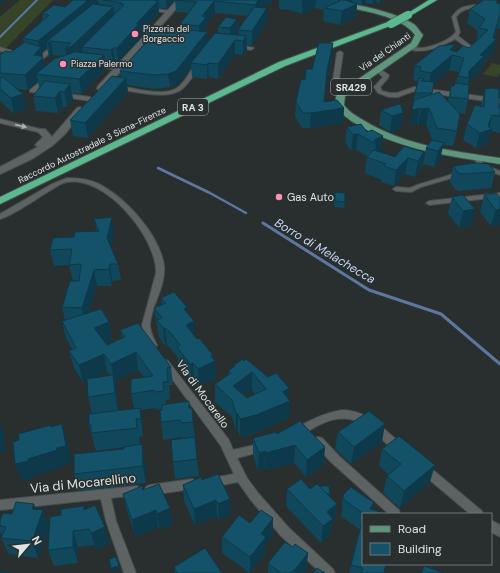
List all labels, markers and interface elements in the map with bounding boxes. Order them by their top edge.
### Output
place label: Pizzeria del Borgaccio [143,23,189,45]
marker: Pizzeria del Borgaccio [130,29,140,39]
street label: Via del Chianti [357,30,413,74]
place label: Piazza Palermo [71,58,133,70]
marker: Piazza Palermo [58,59,68,69]
road number: SR429 [331,79,371,95]
road number: RA 3 [178,99,208,115]
street label: Raccordo Autostradale 3 Siena-Firenze [16,104,168,186]
one-way arrow [15,124,27,130]
place label: Gas Auto [287,190,334,204]
marker: Gas Auto [274,192,284,202]
water label: Borro di Melachecca [272,215,379,288]
street label: Via di Mocarello [174,357,232,431]
street label: Via di Mocarellino [29,469,137,497]
legend [362,513,492,565]
text: Road [398,521,426,537]
north arrow [8,525,48,565]
text: N [29,533,45,547]
text: Building [398,541,442,557]

